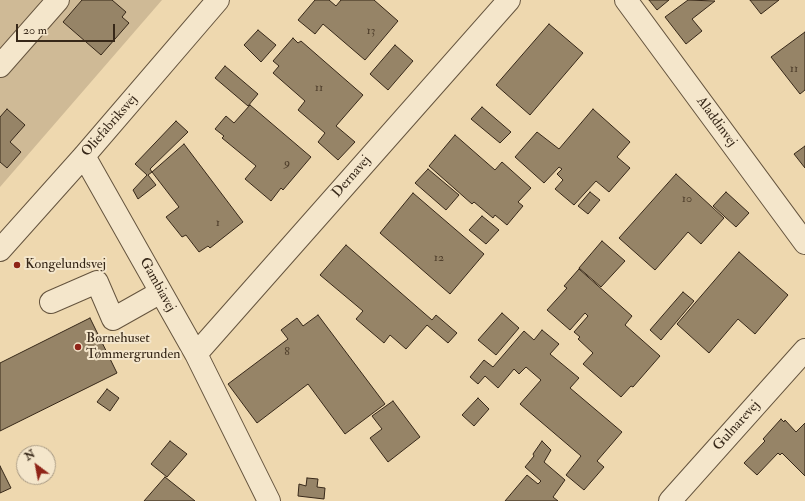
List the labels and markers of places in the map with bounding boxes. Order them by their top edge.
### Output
place label: Kongelundsvej [25,257,106,273]
marker: Kongelundsvej [12,260,22,270]
place label: Børnehuset Tømmergrunden [86,331,181,364]
marker: Børnehuset Tømmergrunden [73,342,83,352]

